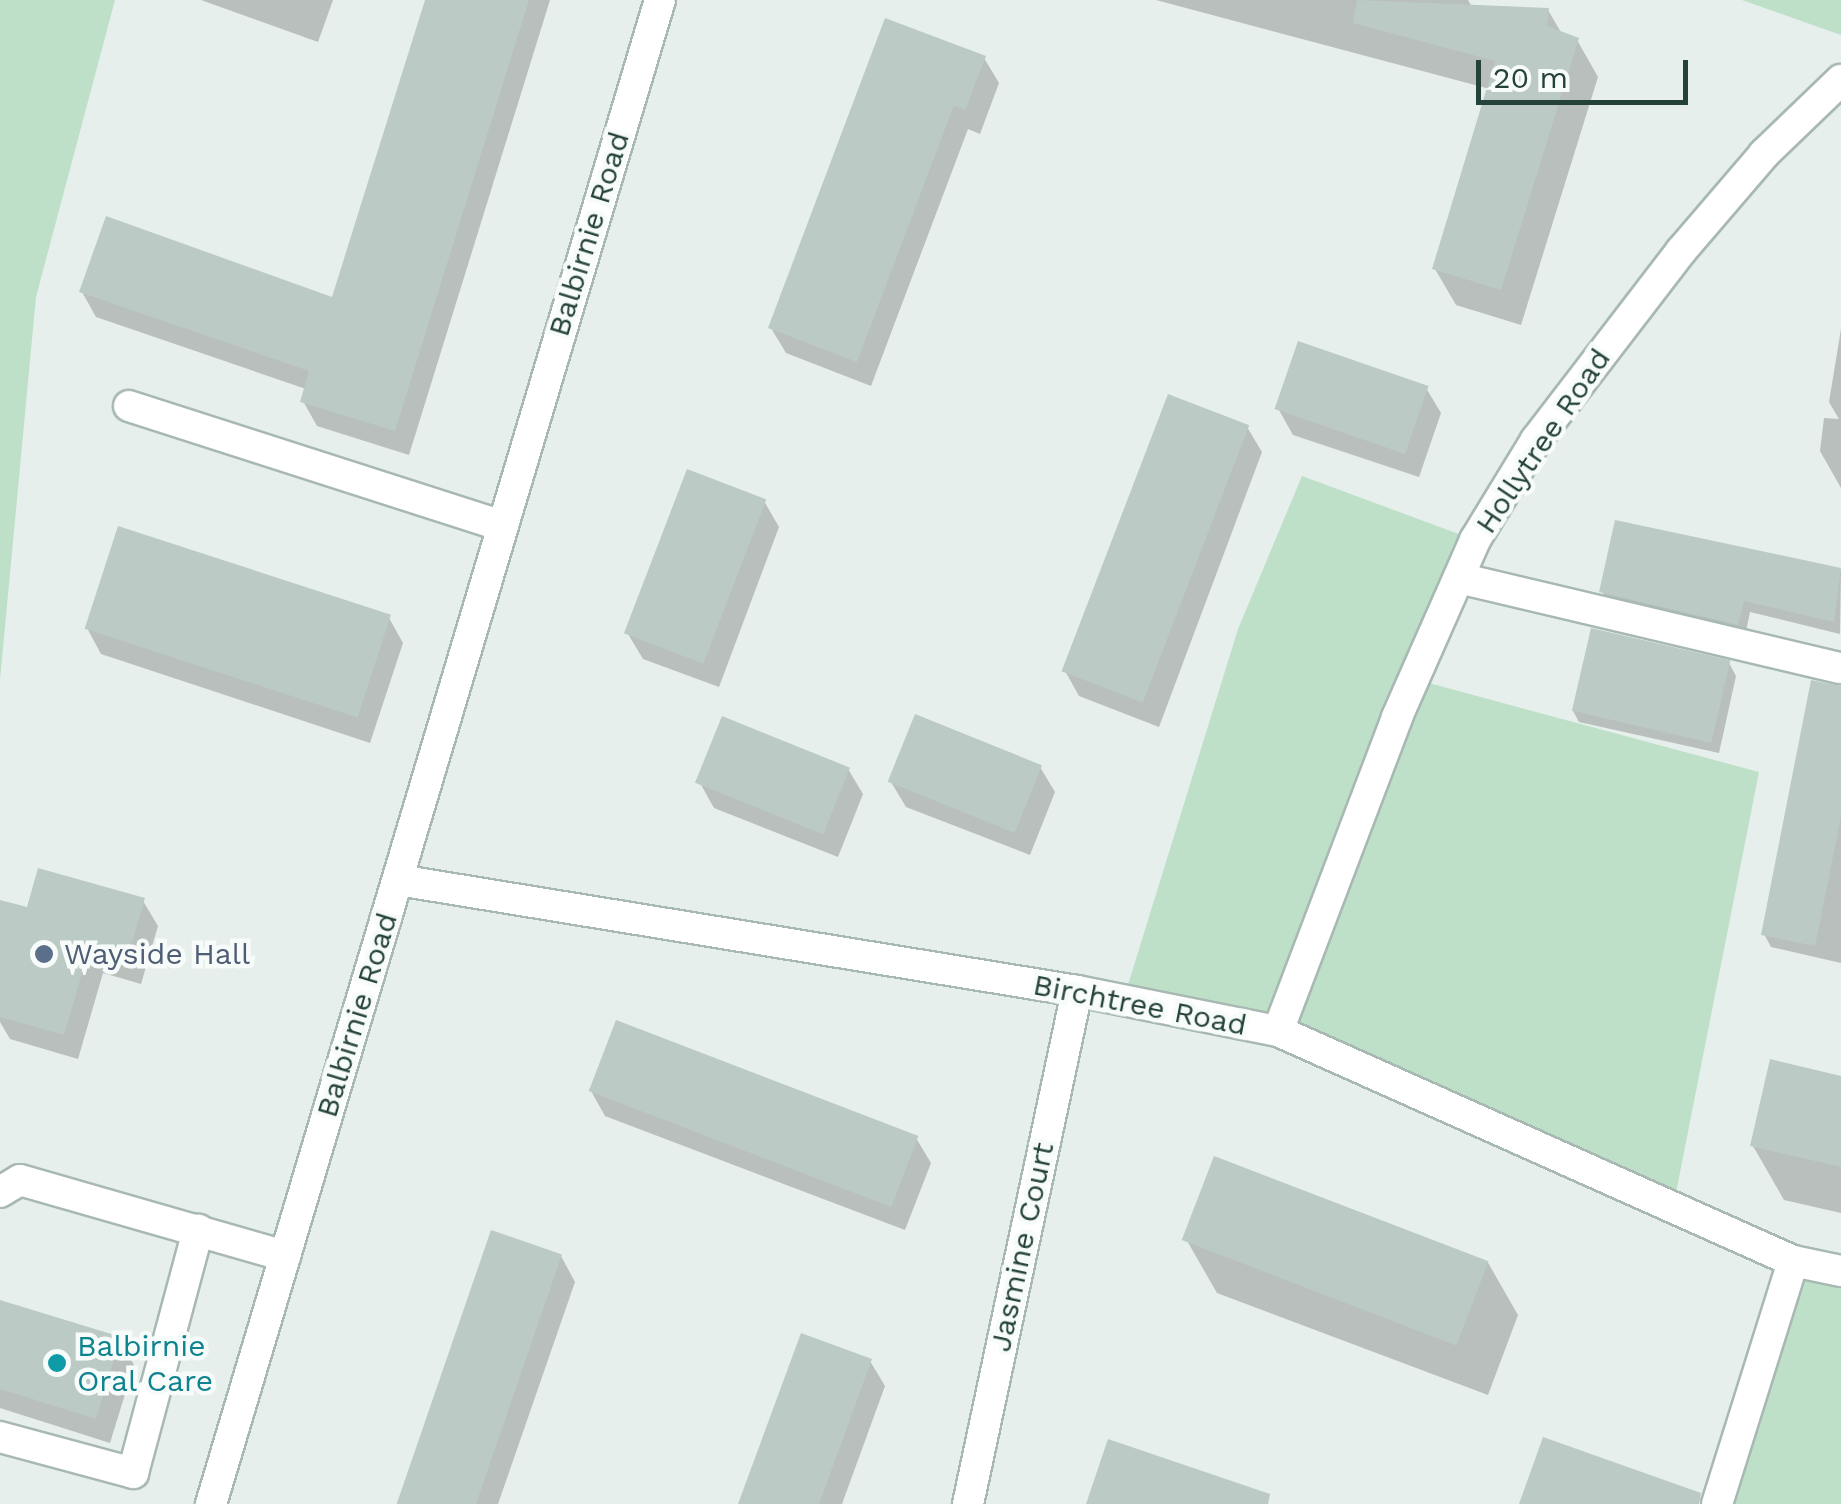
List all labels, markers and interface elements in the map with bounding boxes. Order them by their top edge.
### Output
scale bar [1481,40,1694,102]
text: 20 m [1493,60,1568,95]
street label: Balbirnie Road [541,127,637,341]
street label: Hollytree Road [1468,342,1618,540]
street label: Balbirnie Road [309,908,405,1122]
place label: Wayside Hall [64,936,250,972]
marker: Wayside Hall [33,943,55,965]
street label: Birchtree Road [1030,967,1250,1043]
street label: Jasmine Court [982,1139,1062,1355]
place label: Balbirnie Oral Care [77,1328,214,1398]
marker: Balbirnie Oral Care [46,1352,68,1374]

